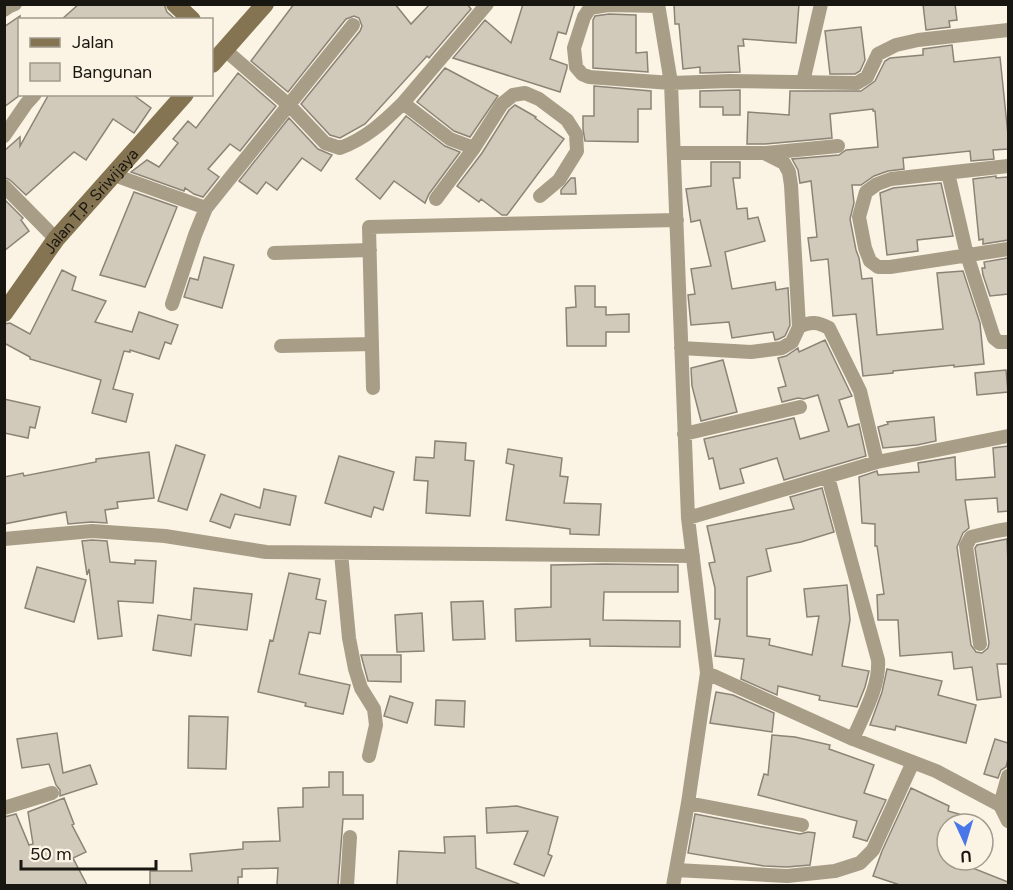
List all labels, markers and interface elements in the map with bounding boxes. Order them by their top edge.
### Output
legend [18,18,213,96]
text: Jalan [72,31,114,53]
text: Bangunan [72,61,152,83]
street label: Jalan T.P. Sriwijaya [40,145,142,257]
north arrow [935,812,995,872]
scale bar [21,833,156,871]
text: 50 m [30,843,72,865]
text: U [960,847,972,866]

